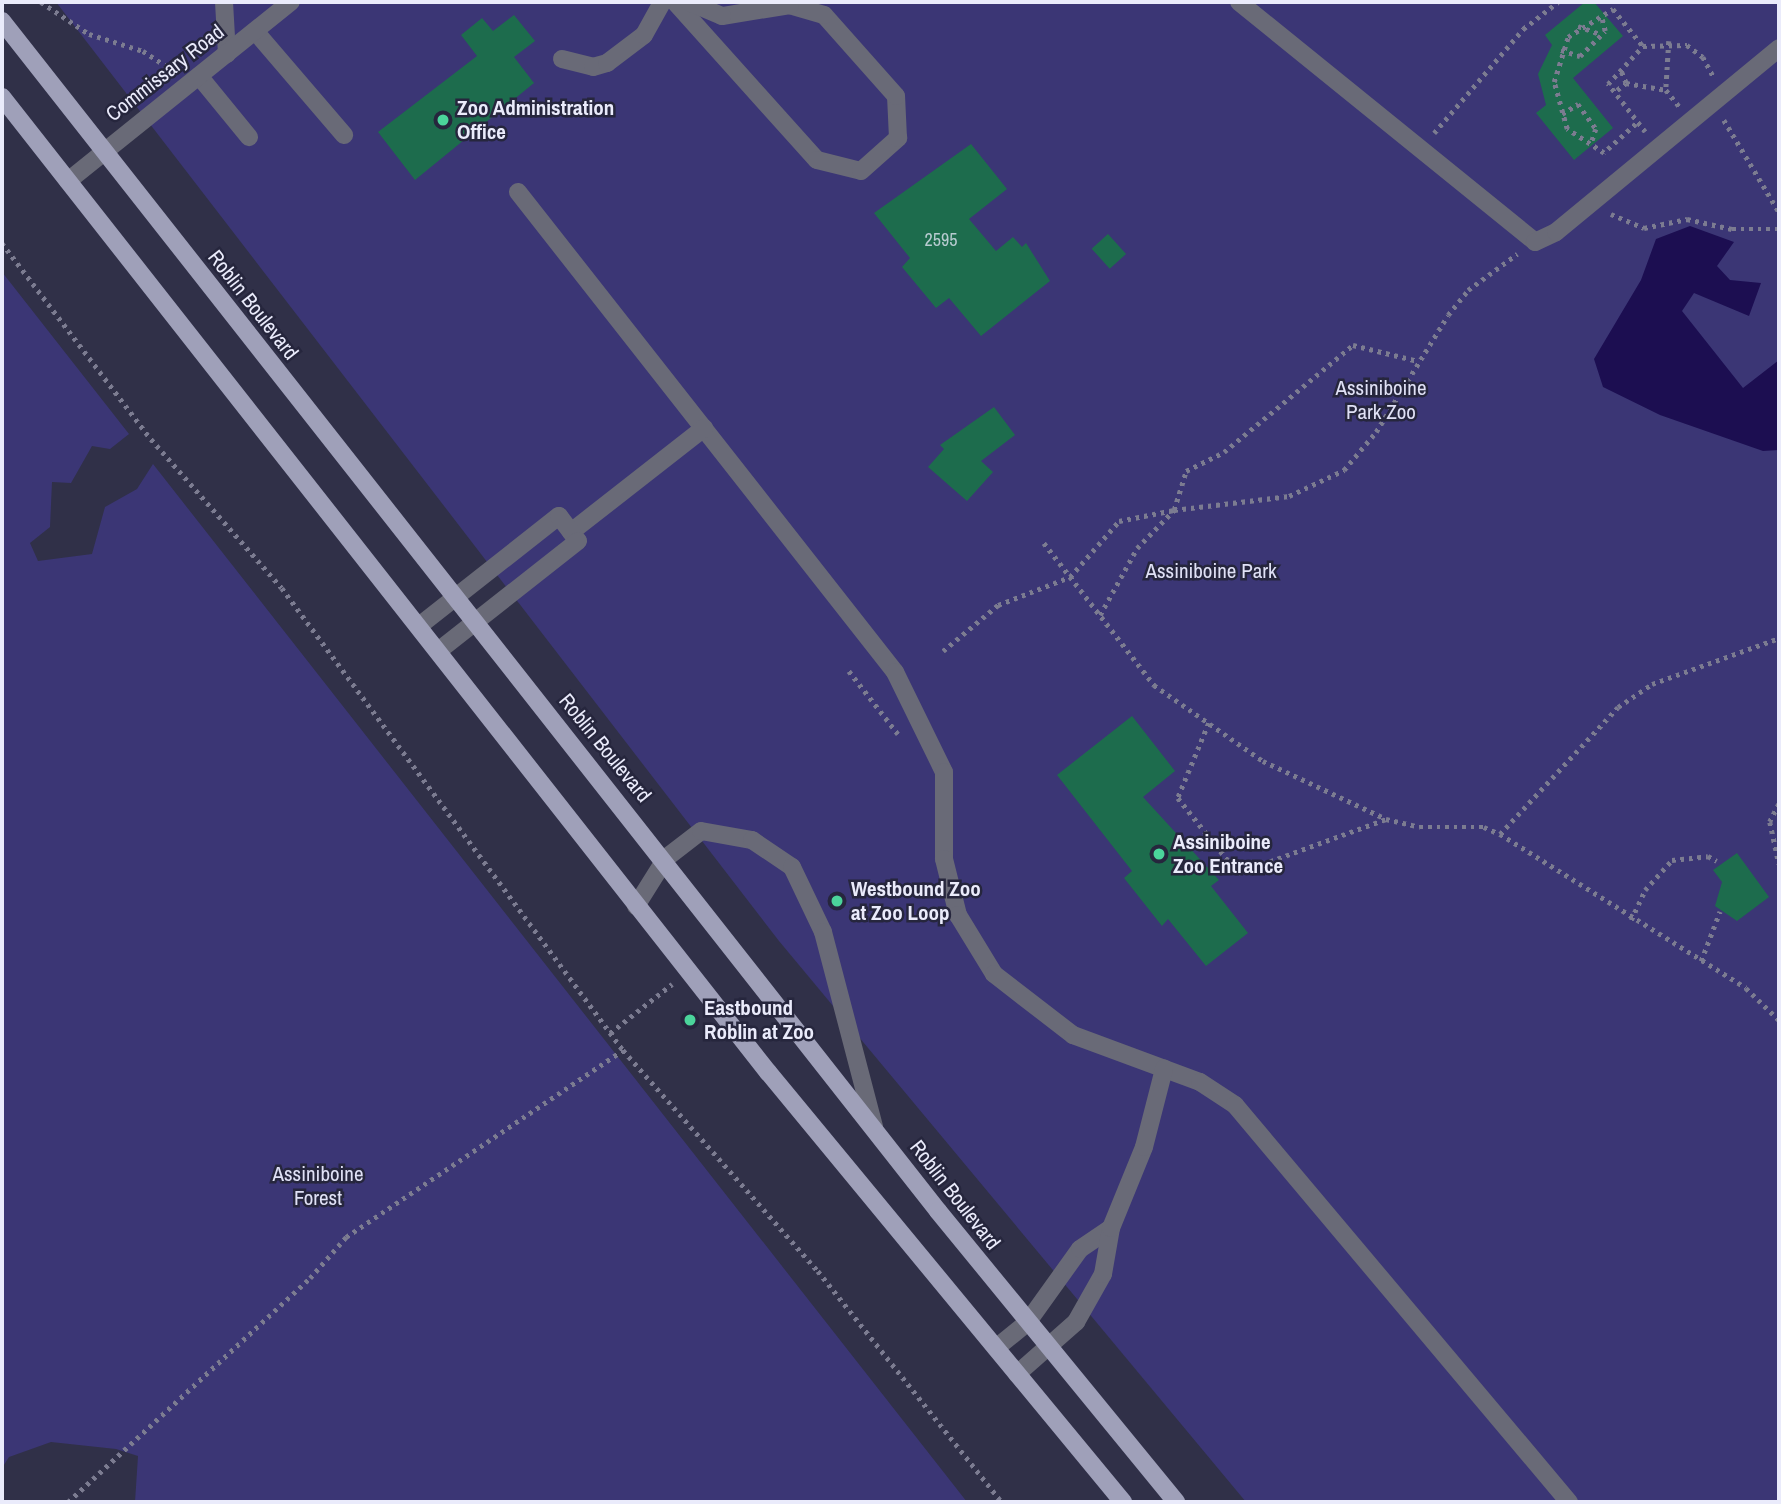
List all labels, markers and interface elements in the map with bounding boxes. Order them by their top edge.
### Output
street label: Commissary Road [101,19,229,127]
place label: Zoo Administration Office [457,95,615,145]
marker: Zoo Administration Office [435,112,451,128]
house number: 2595 [925,229,957,251]
street label: Roblin Boulevard [202,245,304,365]
park label: Assiniboine Park Zoo [1336,375,1426,425]
park label: Assiniboine Park [1145,558,1277,584]
street label: Roblin Boulevard [554,689,656,807]
place label: Assiniboine Zoo Entrance [1173,829,1283,879]
marker: Assiniboine Zoo Entrance [1151,846,1167,862]
place label: Westbound Zoo at Zoo Loop [851,876,981,926]
marker: Westbound Zoo at Zoo Loop [829,893,845,909]
place label: Eastbound Roblin at Zoo [704,995,814,1045]
marker: Eastbound Roblin at Zoo [682,1012,698,1028]
street label: Roblin Boulevard [904,1135,1006,1255]
park label: Assiniboine Forest [273,1161,363,1211]

